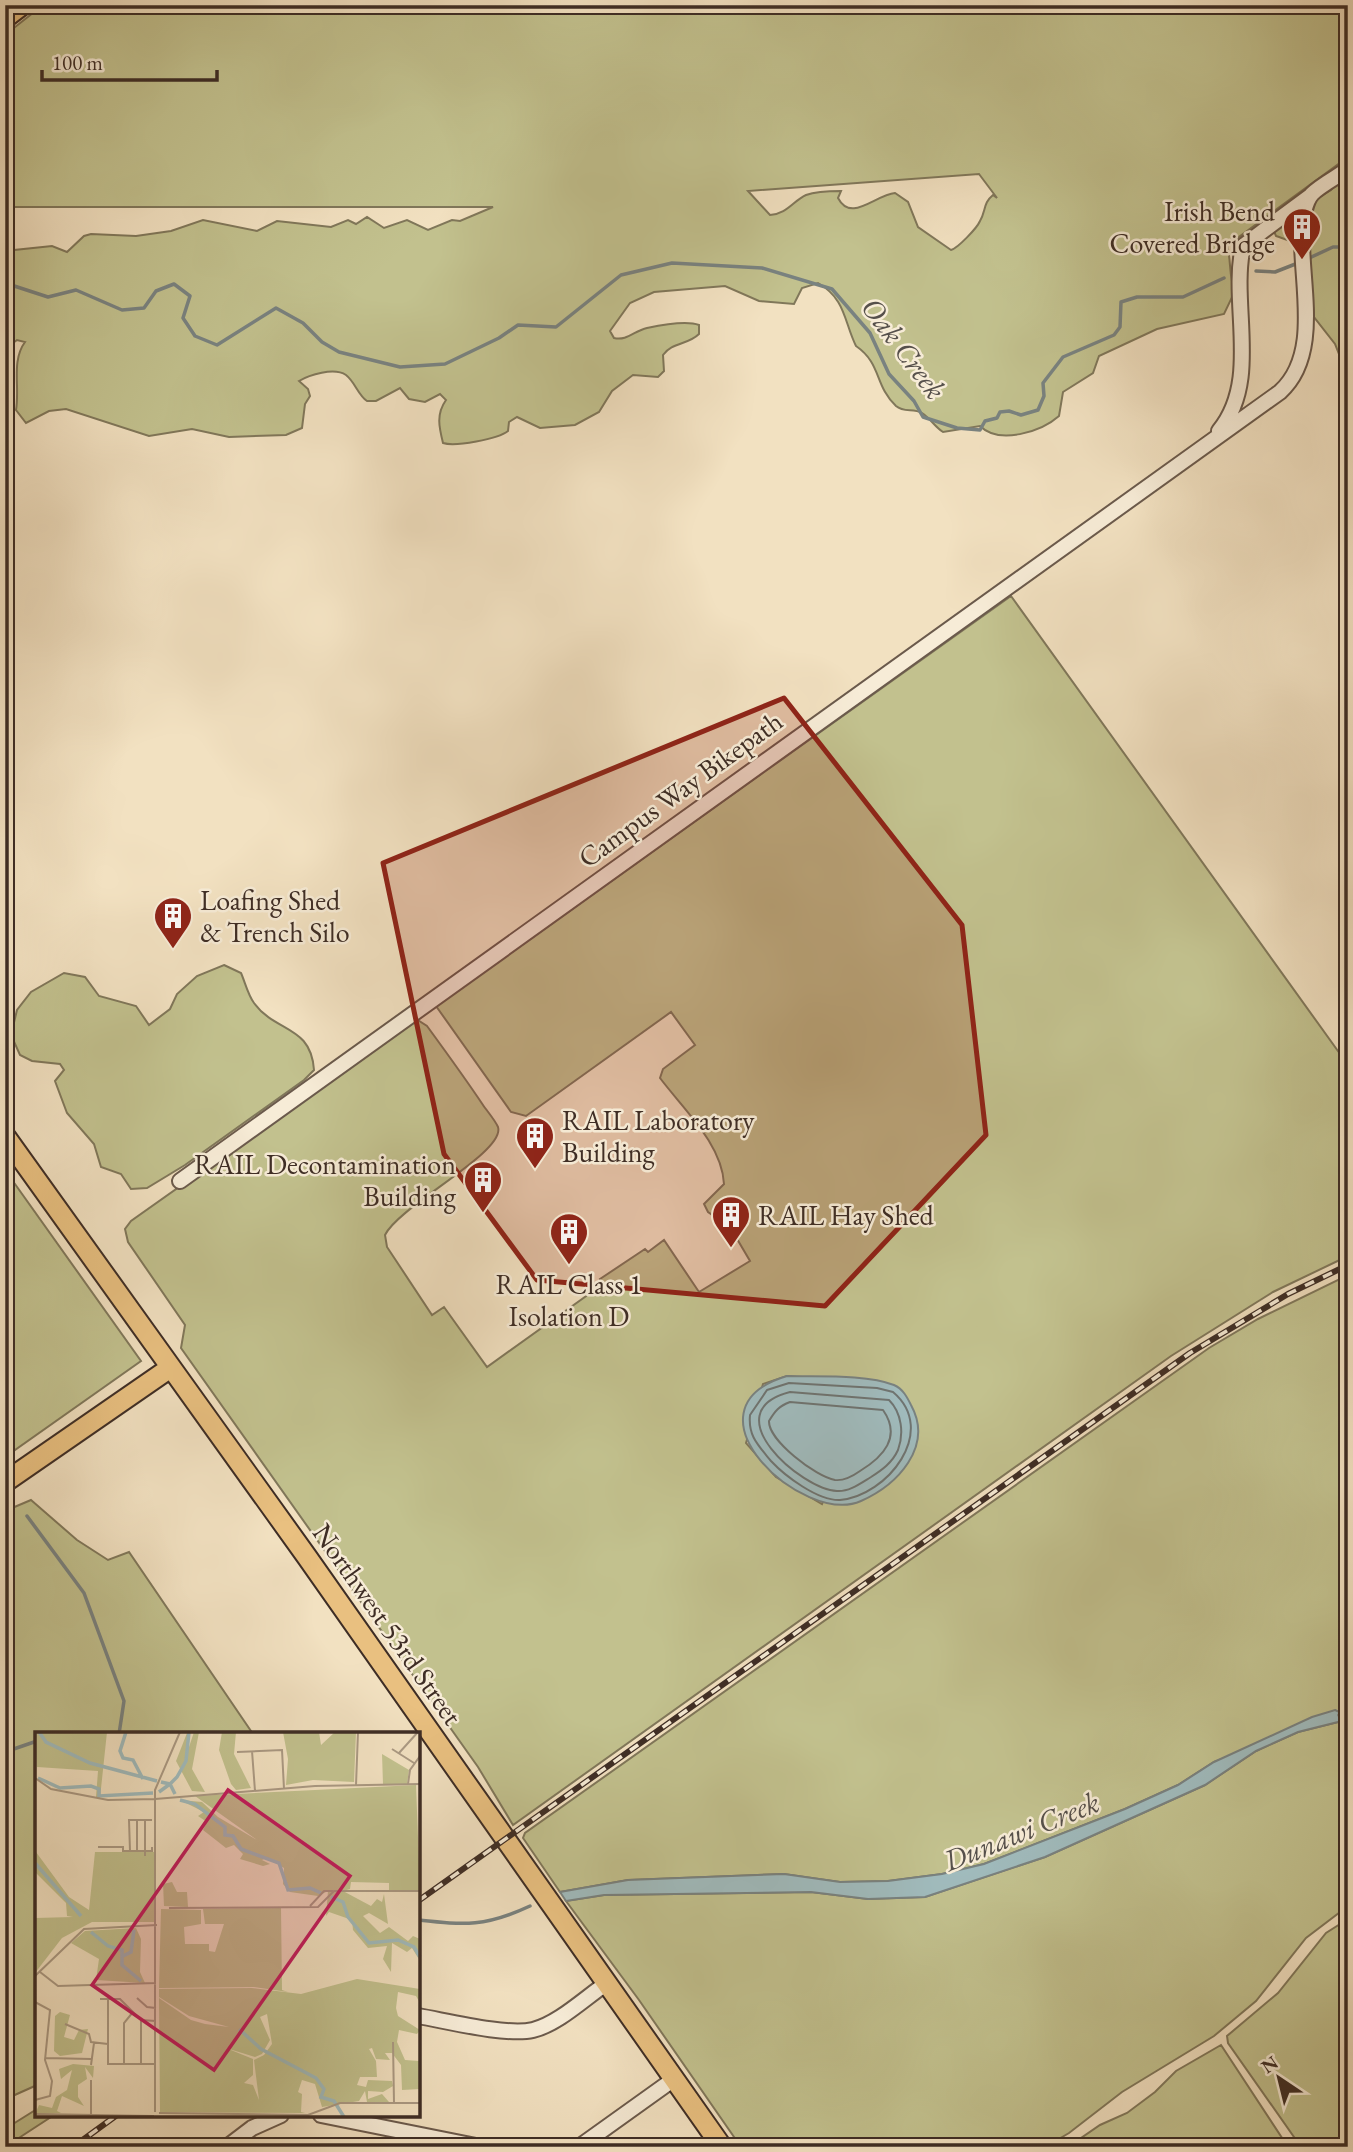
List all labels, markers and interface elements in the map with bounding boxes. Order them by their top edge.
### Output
scale bar [42,38,217,82]
text: 100 m [52,49,103,76]
place label: Irish Bend Covered Bridge [1110,193,1276,261]
building icon: Irish Bend Covered Bridge [1281,206,1323,261]
water label: Oak Creek [853,289,955,407]
street label: Campus Way Bikepath [571,703,789,875]
place label: Loafing Shed & Trench Silo [200,882,350,950]
building icon: Loafing Shed & Trench Silo [152,895,194,950]
place label: RAIL Laboratory Building [562,1102,755,1170]
building icon: RAIL Laboratory Building [514,1115,556,1170]
place label: RAIL Decontamination Building [194,1146,457,1214]
building icon: RAIL Decontamination Building [462,1159,504,1214]
building icon: RAIL Hay Shed [710,1194,752,1249]
place label: RAIL Hay Shed [758,1197,934,1233]
building icon: RAIL Class 1 Isolation D [548,1211,590,1266]
place label: RAIL Class 1 Isolation D [496,1266,642,1334]
street label: Northwest 53rd Street [305,1516,471,1732]
inset map [35,1732,420,2117]
water label: Dunawi Creek [936,1782,1105,1880]
north arrow [1244,2044,1314,2114]
text: N [1256,2049,1284,2079]

